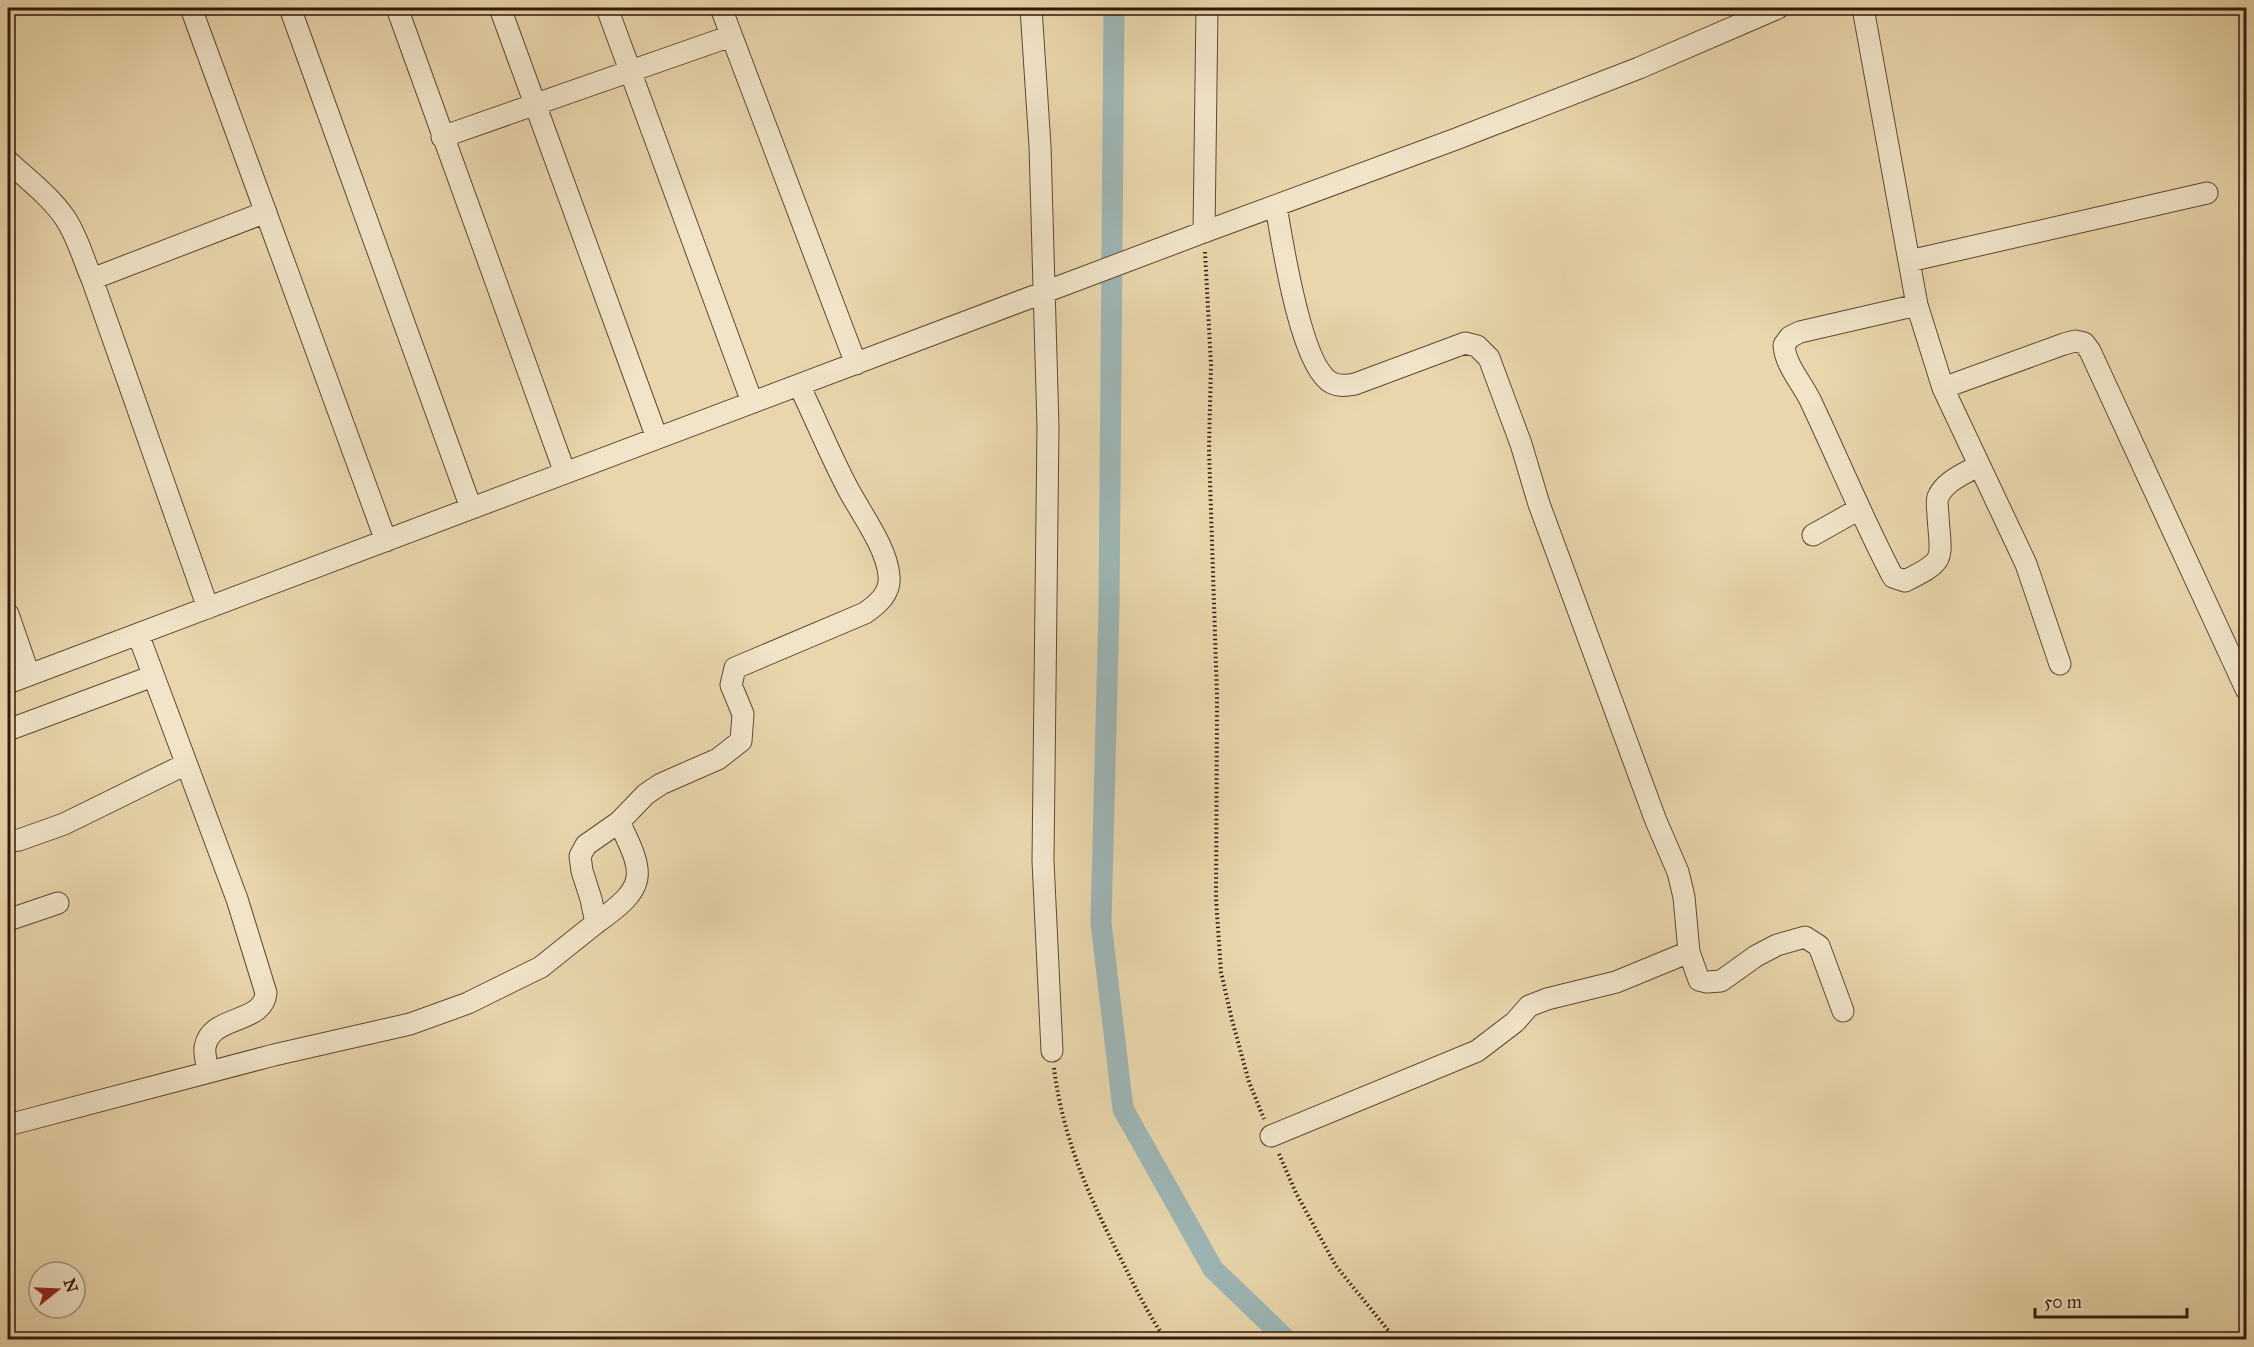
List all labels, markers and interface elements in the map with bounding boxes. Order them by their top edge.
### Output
north arrow [27,1260,87,1320]
text: N [60,1276,82,1295]
scale bar [2035,1281,2186,1319]
text: 50 m [2044,1291,2082,1313]

